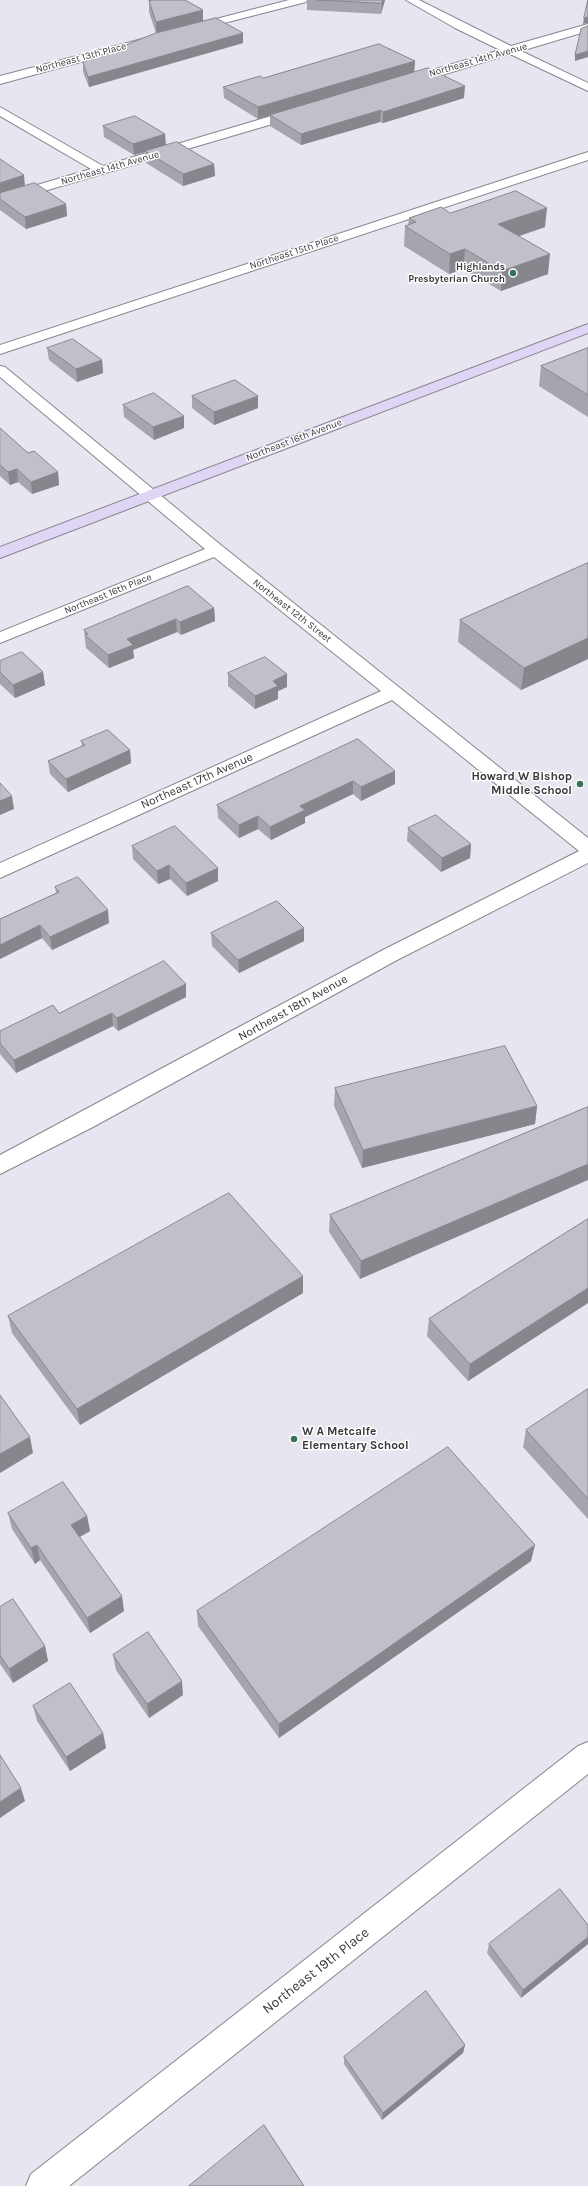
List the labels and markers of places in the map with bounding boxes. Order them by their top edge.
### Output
place label: Highlands Presbyterian Church [408,261,505,284]
marker: Highlands Presbyterian Church [508,268,518,278]
place label: Howard W Bishop Middle School [471,770,572,798]
marker: Howard W Bishop Middle School [575,779,585,789]
place label: W A Metcalfe Elementary School [302,1425,409,1453]
marker: W A Metcalfe Elementary School [289,1434,299,1444]

